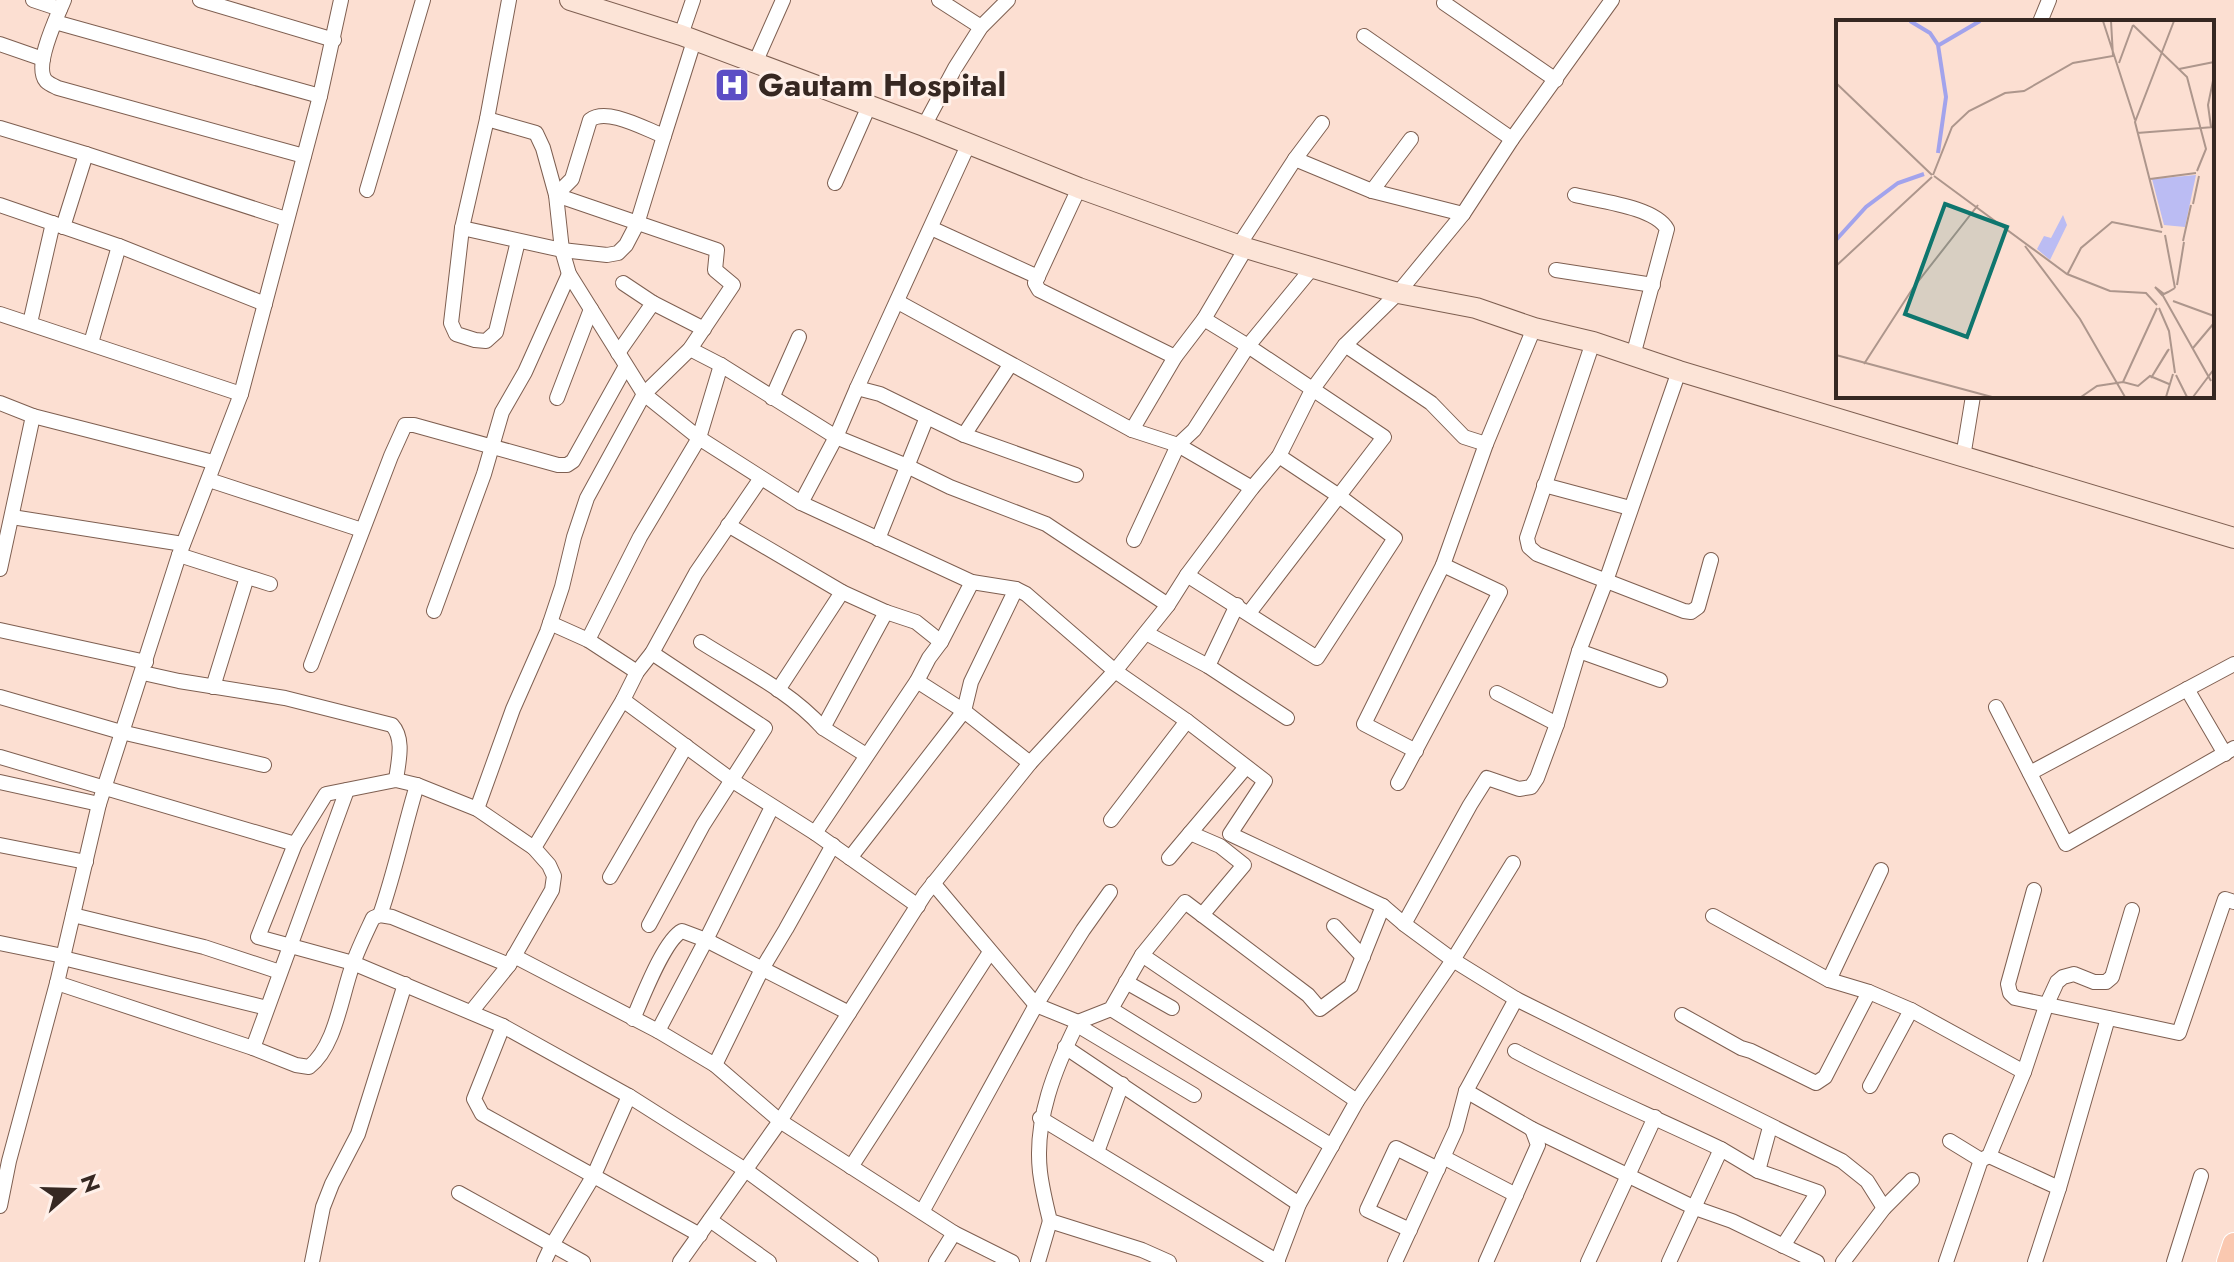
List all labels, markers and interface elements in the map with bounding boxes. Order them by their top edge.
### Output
inset map [1836,20,2214,398]
place label: Gautam Hospital [758,62,1006,108]
hospital icon: Gautam Hospital [713,66,751,104]
north arrow [32,1150,112,1230]
text: N [73,1169,109,1197]

